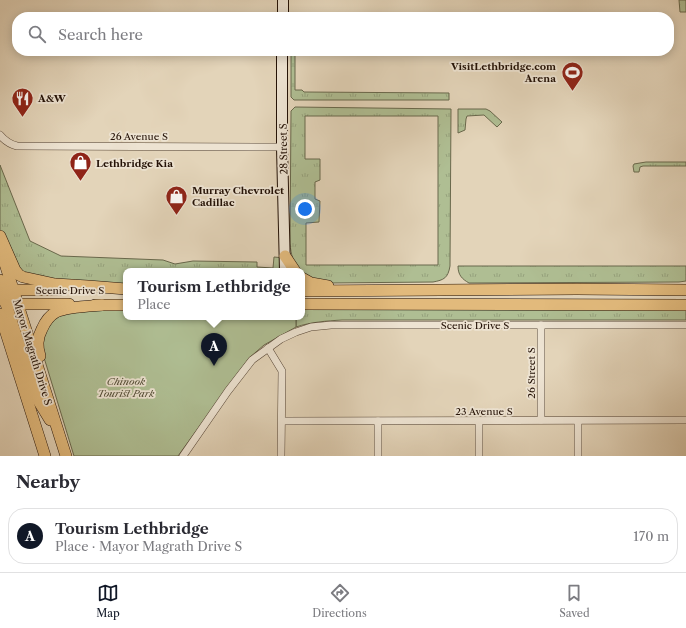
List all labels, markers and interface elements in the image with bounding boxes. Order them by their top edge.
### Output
search box [12,12,674,56]
icon: search [26,23,48,45]
text: Search here [58,25,143,44]
sports icon: VisitLethbridge.com Arena [559,59,585,92]
place label: VisitLethbridge.com Arena [450,60,556,85]
restaurant icon: A&W [9,85,35,118]
place label: A&W [37,92,67,105]
street label: 28 Street S [277,123,290,175]
street label: 26 Avenue S [110,130,168,143]
shop icon: Lethbridge Kia [68,150,94,183]
place label: Lethbridge Kia [96,157,173,170]
shop icon: Murray Chevrolet Cadillac [164,183,190,216]
place label: Murray Chevrolet Cadillac [192,184,284,209]
your location [295,199,315,219]
popup [123,268,305,320]
text: Tourism Lethbridge [137,277,291,296]
street label: Scenic Drive S [36,284,104,297]
text: Place [137,296,171,312]
street label: Mayor Magrath Drive S [10,298,55,407]
street label: Scenic Drive S [441,319,509,332]
pin: A [201,333,227,366]
street label: 26 Street S [525,347,538,399]
park label: Chinook Tourist Park [98,375,155,400]
street label: 23 Avenue S [455,405,513,418]
text: Nearby [16,472,80,492]
text: Tourism Lethbridge [55,519,209,538]
text: A [25,528,35,544]
text: 170 m [633,528,669,544]
text: Place · Mayor Magrath Drive S [55,538,242,554]
tab: Map [96,582,120,620]
tab: Directions [312,582,367,620]
tab: Saved [559,582,590,620]

